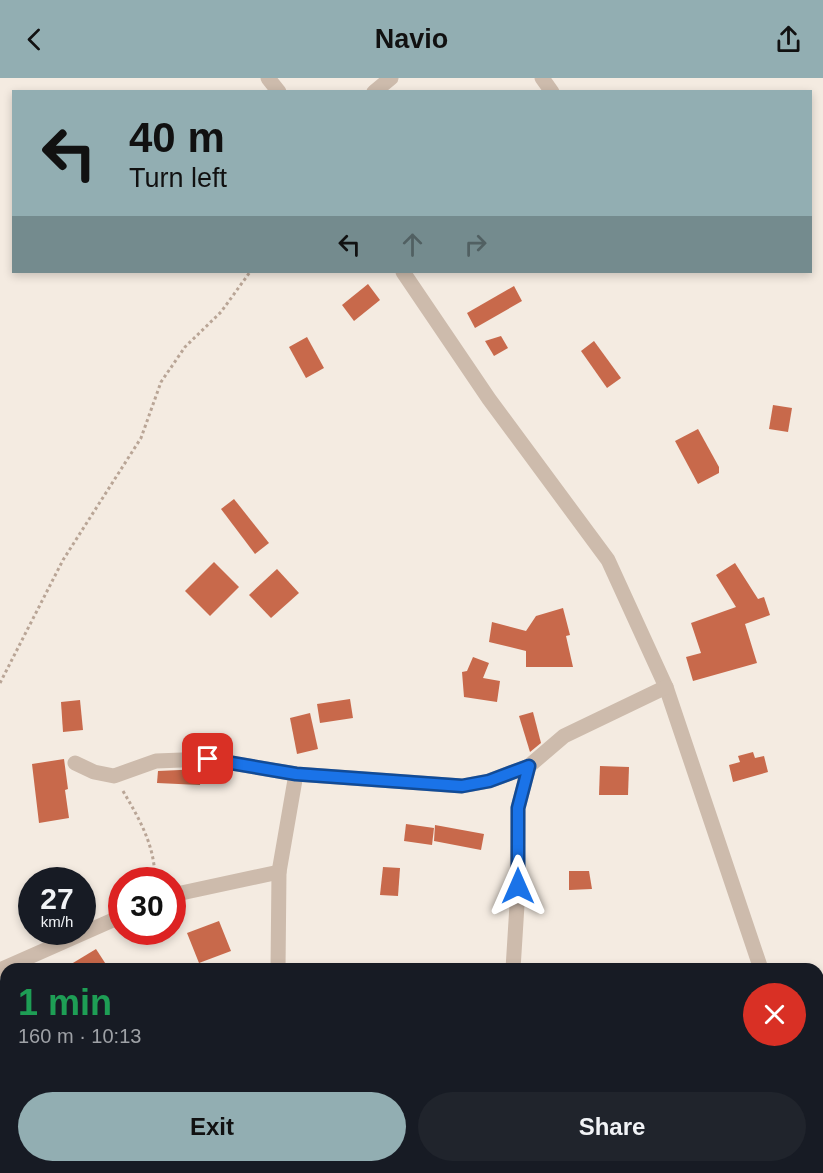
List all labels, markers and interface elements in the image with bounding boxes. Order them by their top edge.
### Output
icon: back [18,23,51,56]
icon: share [772,23,805,56]
text: Navio [375,24,448,54]
icon: left [30,114,108,192]
text: 40 m [129,114,225,161]
text: Turn left [129,163,227,193]
icon: left [333,228,366,261]
icon: ahead [396,228,429,261]
icon: right [459,228,492,261]
pin [182,733,233,784]
icon: arrive [191,742,224,775]
position arrow [486,854,550,918]
speed limit sign: 30 [108,867,186,945]
text: 27 [40,882,74,915]
text: km/h [41,913,73,930]
text: 1 min [18,982,112,1023]
button: close [743,983,806,1046]
text: 160 m · 10:13 [18,1025,141,1047]
button: Exit [18,1092,406,1161]
button: Share [418,1092,806,1161]

